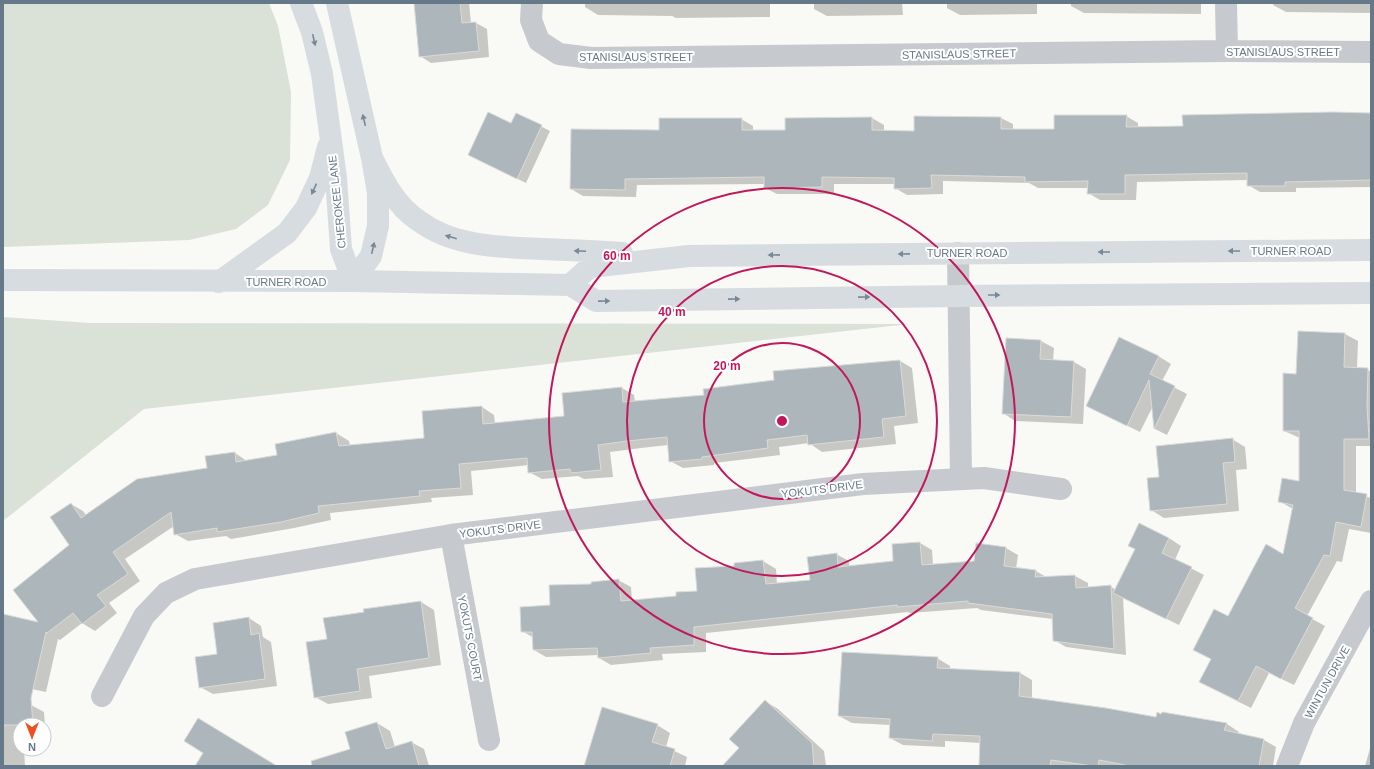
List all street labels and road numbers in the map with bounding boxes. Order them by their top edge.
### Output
street label: STANISLAUS STREET [1226,46,1340,58]
street label: STANISLAUS STREET [902,47,1016,61]
street label: STANISLAUS STREET [579,51,693,63]
street label: CHEROKEE LANE [326,155,348,249]
street label: TURNER ROAD [1251,245,1331,257]
street label: TURNER ROAD [927,247,1007,259]
street label: TURNER ROAD [246,276,326,288]
street label: YOKUTS DRIVE [781,478,863,500]
street label: YOKUTS DRIVE [459,518,541,540]
street label: YOKUTS COURT [456,594,484,682]
street label: WINTUN DRIVE [1302,644,1352,720]

